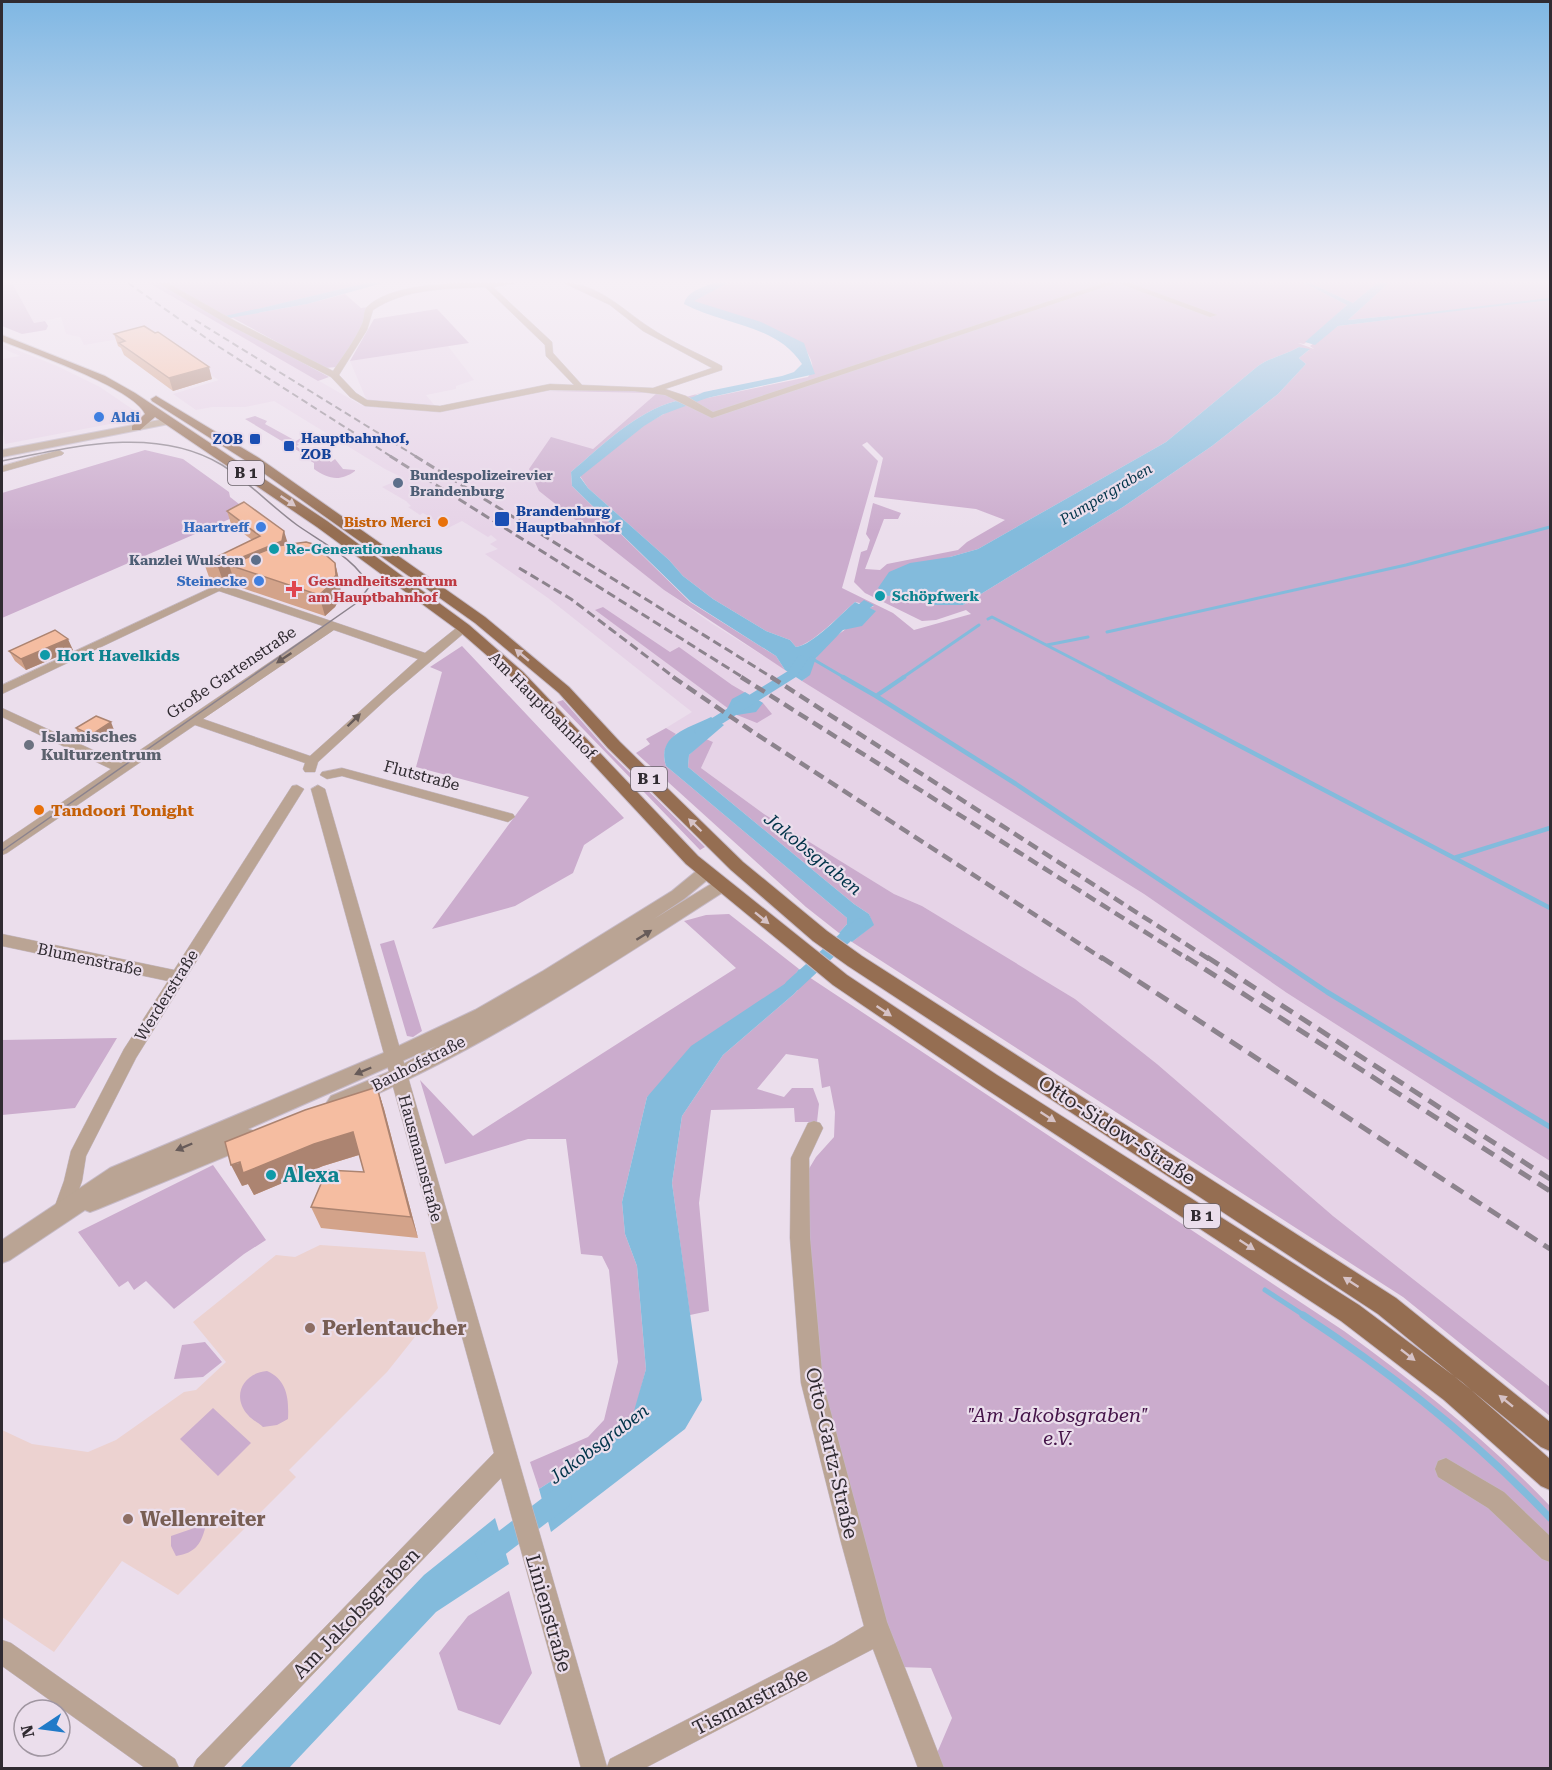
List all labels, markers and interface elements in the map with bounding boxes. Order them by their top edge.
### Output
place label: Aldi [111,409,140,425]
marker: Aldi [92,410,106,424]
place label: Hauptbahnhof, ZOB [301,430,410,462]
place label: ZOB [213,431,243,447]
marker: ZOB [248,432,262,446]
marker: Hauptbahnhof, ZOB [282,439,296,453]
water label: Pumpergraben [1056,459,1155,529]
road number: B 1 [228,461,264,485]
place label: Bundespolizeirevier Brandenburg [410,467,554,499]
marker: Bundespolizeirevier Brandenburg [391,476,405,490]
one-way arrow [279,495,295,507]
place label: Brandenburg Hauptbahnhof [516,503,622,535]
marker: Brandenburg Hauptbahnhof [493,510,511,528]
place label: Bistro Merci [344,514,431,530]
marker: Bistro Merci [436,515,450,529]
place label: Haartreff [184,519,250,535]
marker: Haartreff [254,520,268,534]
place label: Re-Generationenhaus [286,541,443,557]
marker: Re-Generationenhaus [267,542,281,556]
place label: Kanzlei Wulsten [129,552,245,568]
marker: Kanzlei Wulsten [249,553,263,567]
place label: Steinecke [177,573,247,589]
place label: Gesundheitszentrum am Hauptbahnhof [308,573,458,605]
marker: Steinecke [252,574,266,588]
marker: Gesundheitszentrum am Hauptbahnhof [285,580,303,598]
place label: Schöpfwerk [892,588,979,604]
marker: Schöpfwerk [873,589,887,603]
street label: Große Gartenstraße [163,622,300,723]
place label: Hort Havelkids [57,646,180,665]
marker: Hort Havelkids [38,648,52,662]
street label: Am Hauptbahnhof [485,648,601,763]
one-way arrow [514,648,530,661]
one-way arrow [277,652,293,664]
one-way arrow [346,713,361,727]
place label: Islamisches Kulturzentrum [41,727,162,764]
marker: Islamisches Kulturzentrum [22,738,36,752]
street label: Flutstraße [382,756,462,795]
road number: B 1 [631,767,667,791]
place label: Tandoori Tonight [51,801,194,820]
marker: Tandoori Tonight [32,803,46,817]
water label: Jakobsgraben [760,807,866,899]
one-way arrow [689,818,703,832]
one-way arrow [754,911,769,924]
one-way arrow [636,929,652,940]
street label: Blumenstraße [36,939,144,980]
street label: Werderstraße [131,946,202,1044]
one-way arrow [876,1005,892,1017]
street label: Bauhofstraße [368,1032,468,1095]
one-way arrow [354,1066,372,1076]
street label: Otto-Sidow-Straße [1034,1070,1200,1190]
street label: Hausmannstraße [394,1093,447,1224]
one-way arrow [1040,1112,1056,1123]
one-way arrow [174,1142,192,1152]
place label: Alexa [283,1163,339,1187]
marker: Alexa [264,1168,278,1182]
road number: B 1 [1184,1204,1220,1228]
one-way arrow [1239,1240,1256,1251]
one-way arrow [1343,1277,1359,1288]
place label: Perlentaucher [322,1316,467,1340]
marker: Perlentaucher [303,1321,317,1335]
one-way arrow [1401,1349,1416,1361]
street label: Otto-Gartz-Straße [801,1365,863,1541]
one-way arrow [1498,1394,1514,1407]
water label: Jakobsgraben [544,1399,653,1488]
park label: "Am Jakobsgraben" e.V. [968,1403,1149,1450]
place label: Wellenreiter [140,1507,266,1531]
marker: Wellenreiter [121,1512,135,1526]
street label: Am Jakobsgraben [287,1542,425,1683]
street label: Linienstraße [521,1551,577,1675]
street label: Tismarstraße [688,1662,812,1740]
north arrow [12,1698,72,1758]
text: N [17,1723,39,1739]

